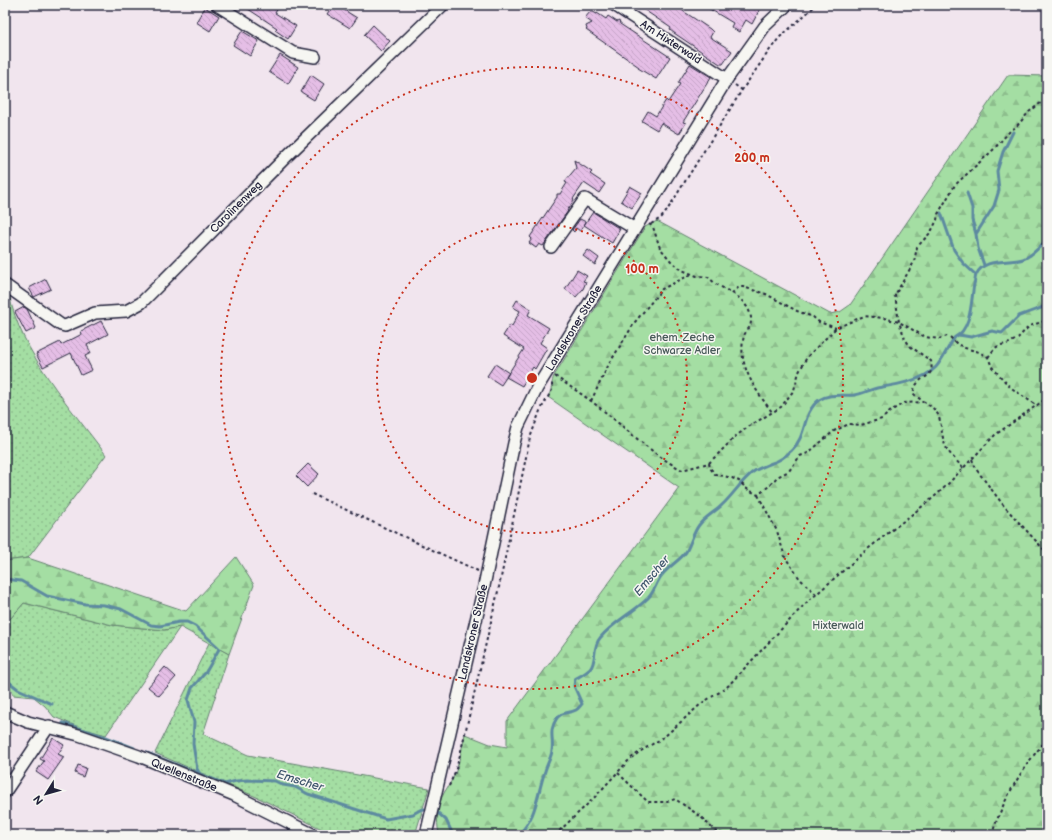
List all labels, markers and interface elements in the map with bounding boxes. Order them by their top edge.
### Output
street label: Am Hixterwald [638,17,704,67]
text: 200 m [734,151,770,166]
street label: Carolinenweg [207,178,265,236]
text: 100 m [625,262,659,277]
street label: Landskroner Straße [543,282,605,373]
park label: ehem. Zeche Schwarze Adler [644,331,721,357]
centre of rings [525,371,539,385]
water label: Emscher [631,552,674,599]
street label: Landskroner Straße [456,582,490,681]
park label: Hixterwald [812,619,864,632]
street label: Quellenstraße [149,756,219,794]
water label: Emscher [275,767,327,796]
north arrow [26,774,66,814]
text: N [31,793,46,807]

